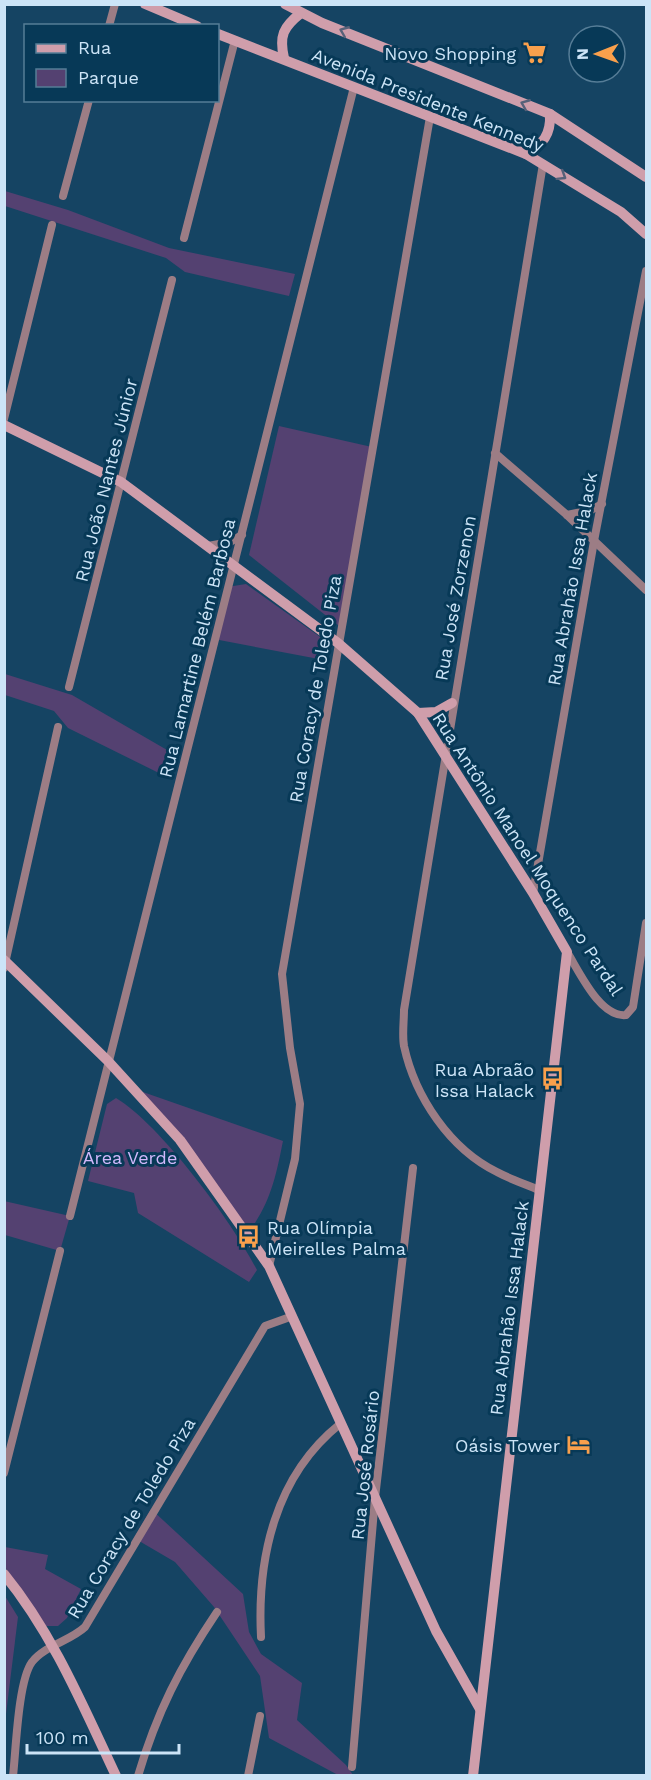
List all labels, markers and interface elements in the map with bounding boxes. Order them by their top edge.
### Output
legend [24,24,219,102]
north arrow [567,24,627,84]
one-way arrow [339,26,350,38]
text: Rua [78,37,111,58]
supermarket icon: Novo Shopping [521,40,547,66]
place label: Novo Shopping [384,43,516,64]
street label: Avenida Presidente Kennedy [309,44,548,157]
text: N [573,48,592,60]
text: Parque [78,67,139,88]
one-way arrow [520,99,531,111]
one-way arrow [556,168,566,180]
street label: Rua João Nantes Júnior [71,376,141,584]
street label: Rua Abrahão Issa Halack [543,471,601,687]
street label: Rua José Zorzenon [430,514,480,682]
street label: Rua Lamartine Belém Barbosa [155,516,239,780]
street label: Rua Coracy de Toledo Piza [285,574,345,804]
street label: Rua Antônio Manoel Moquenco Pardal [428,709,628,1000]
place label: Rua Abraão Issa Halack [434,1059,534,1101]
bus stop icon: Rua Abraão Issa Halack [539,1066,565,1092]
park label: Área Verde [83,1147,177,1168]
street label: Rua Abrahão Issa Halack [485,1199,533,1417]
place label: Rua Olímpia Meirelles Palma [267,1217,406,1259]
bus stop icon: Rua Olímpia Meirelles Palma [236,1224,262,1250]
street label: Rua José Rosário [347,1389,383,1541]
street label: Rua Coracy de Toledo Piza [63,1414,199,1622]
hotel icon: Oásis Tower [565,1432,591,1458]
place label: Oásis Tower [455,1435,560,1456]
scale bar [27,1717,178,1755]
text: 100 m [36,1727,89,1748]

